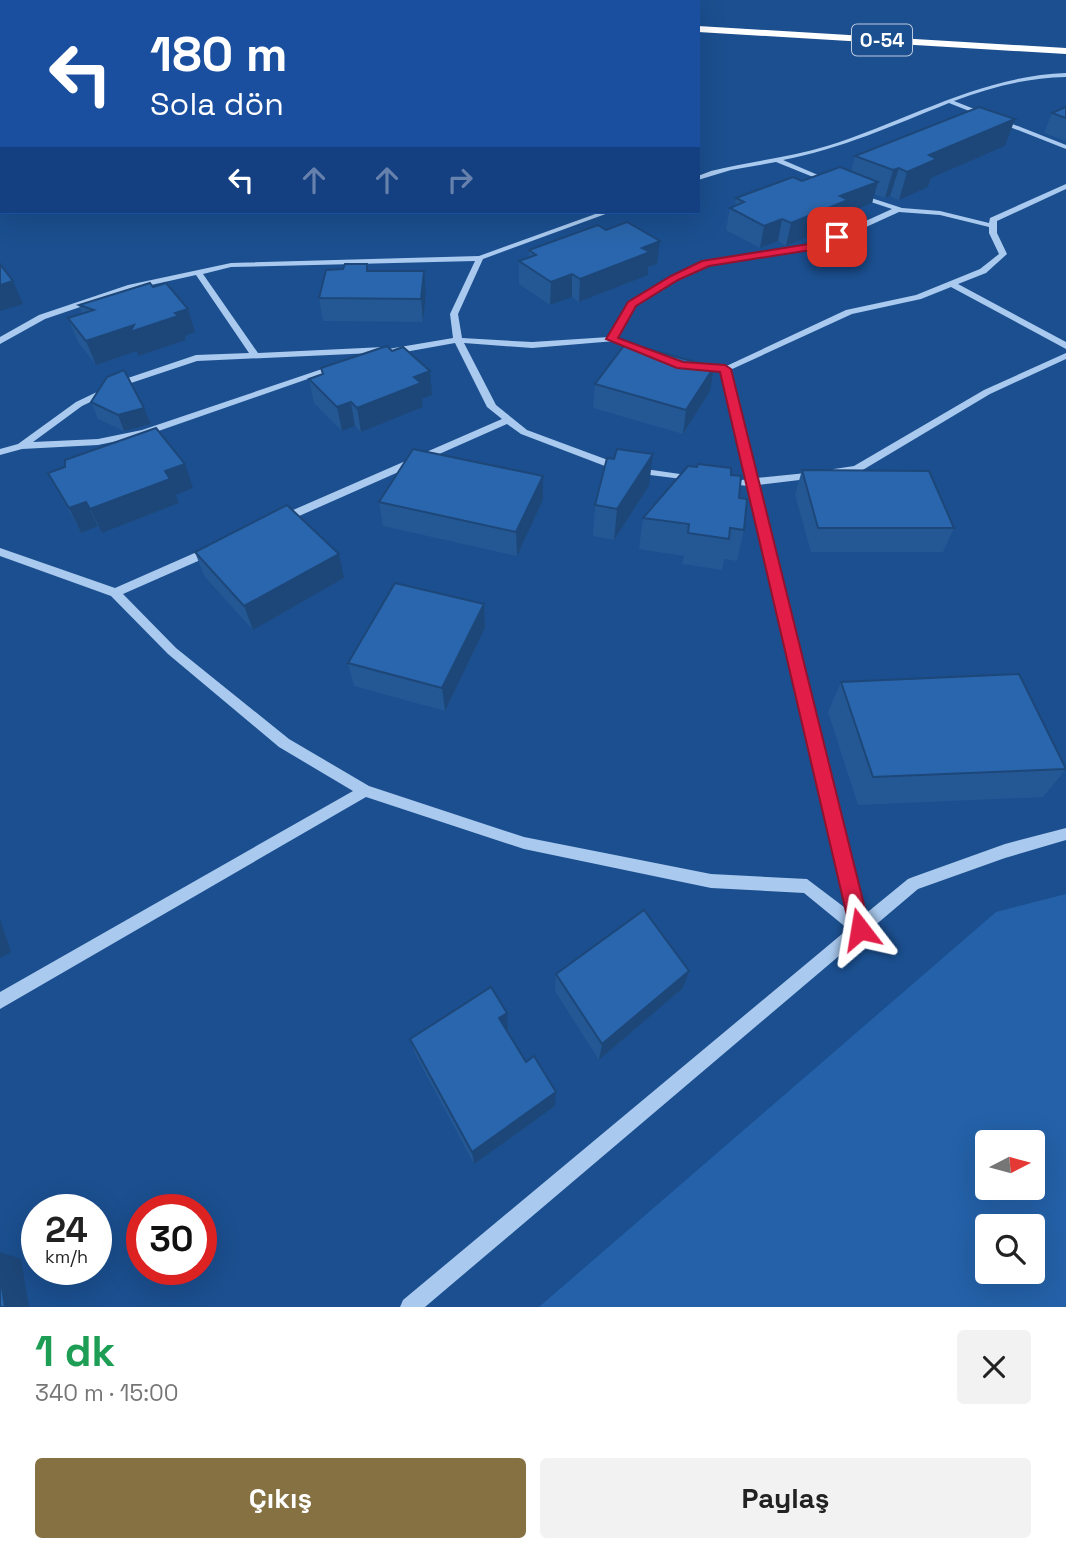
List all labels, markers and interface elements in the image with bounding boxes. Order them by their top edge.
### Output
text: 180 m [150,23,288,85]
road number: O-54 [852,24,912,56]
icon: left [35,28,126,119]
text: Sola dön [150,84,284,124]
icon: left [222,161,260,199]
icon: ahead [295,161,333,199]
icon: ahead [368,161,406,199]
icon: right [441,161,479,199]
pin [807,207,867,267]
icon: arrive [818,218,856,256]
position arrow [823,892,897,966]
north arrow [975,1130,1045,1200]
map controls [975,1130,1045,1284]
speed limit sign: 30 [126,1194,217,1285]
text: 24 [45,1208,88,1252]
button: search [975,1214,1045,1284]
text: km/h [45,1245,88,1268]
text: 1 dk [35,1325,115,1378]
button: close [957,1330,1031,1404]
text: 340 m · 15:00 [35,1378,179,1408]
button: Çıkış [35,1458,526,1538]
button: Paylaş [540,1458,1031,1538]

